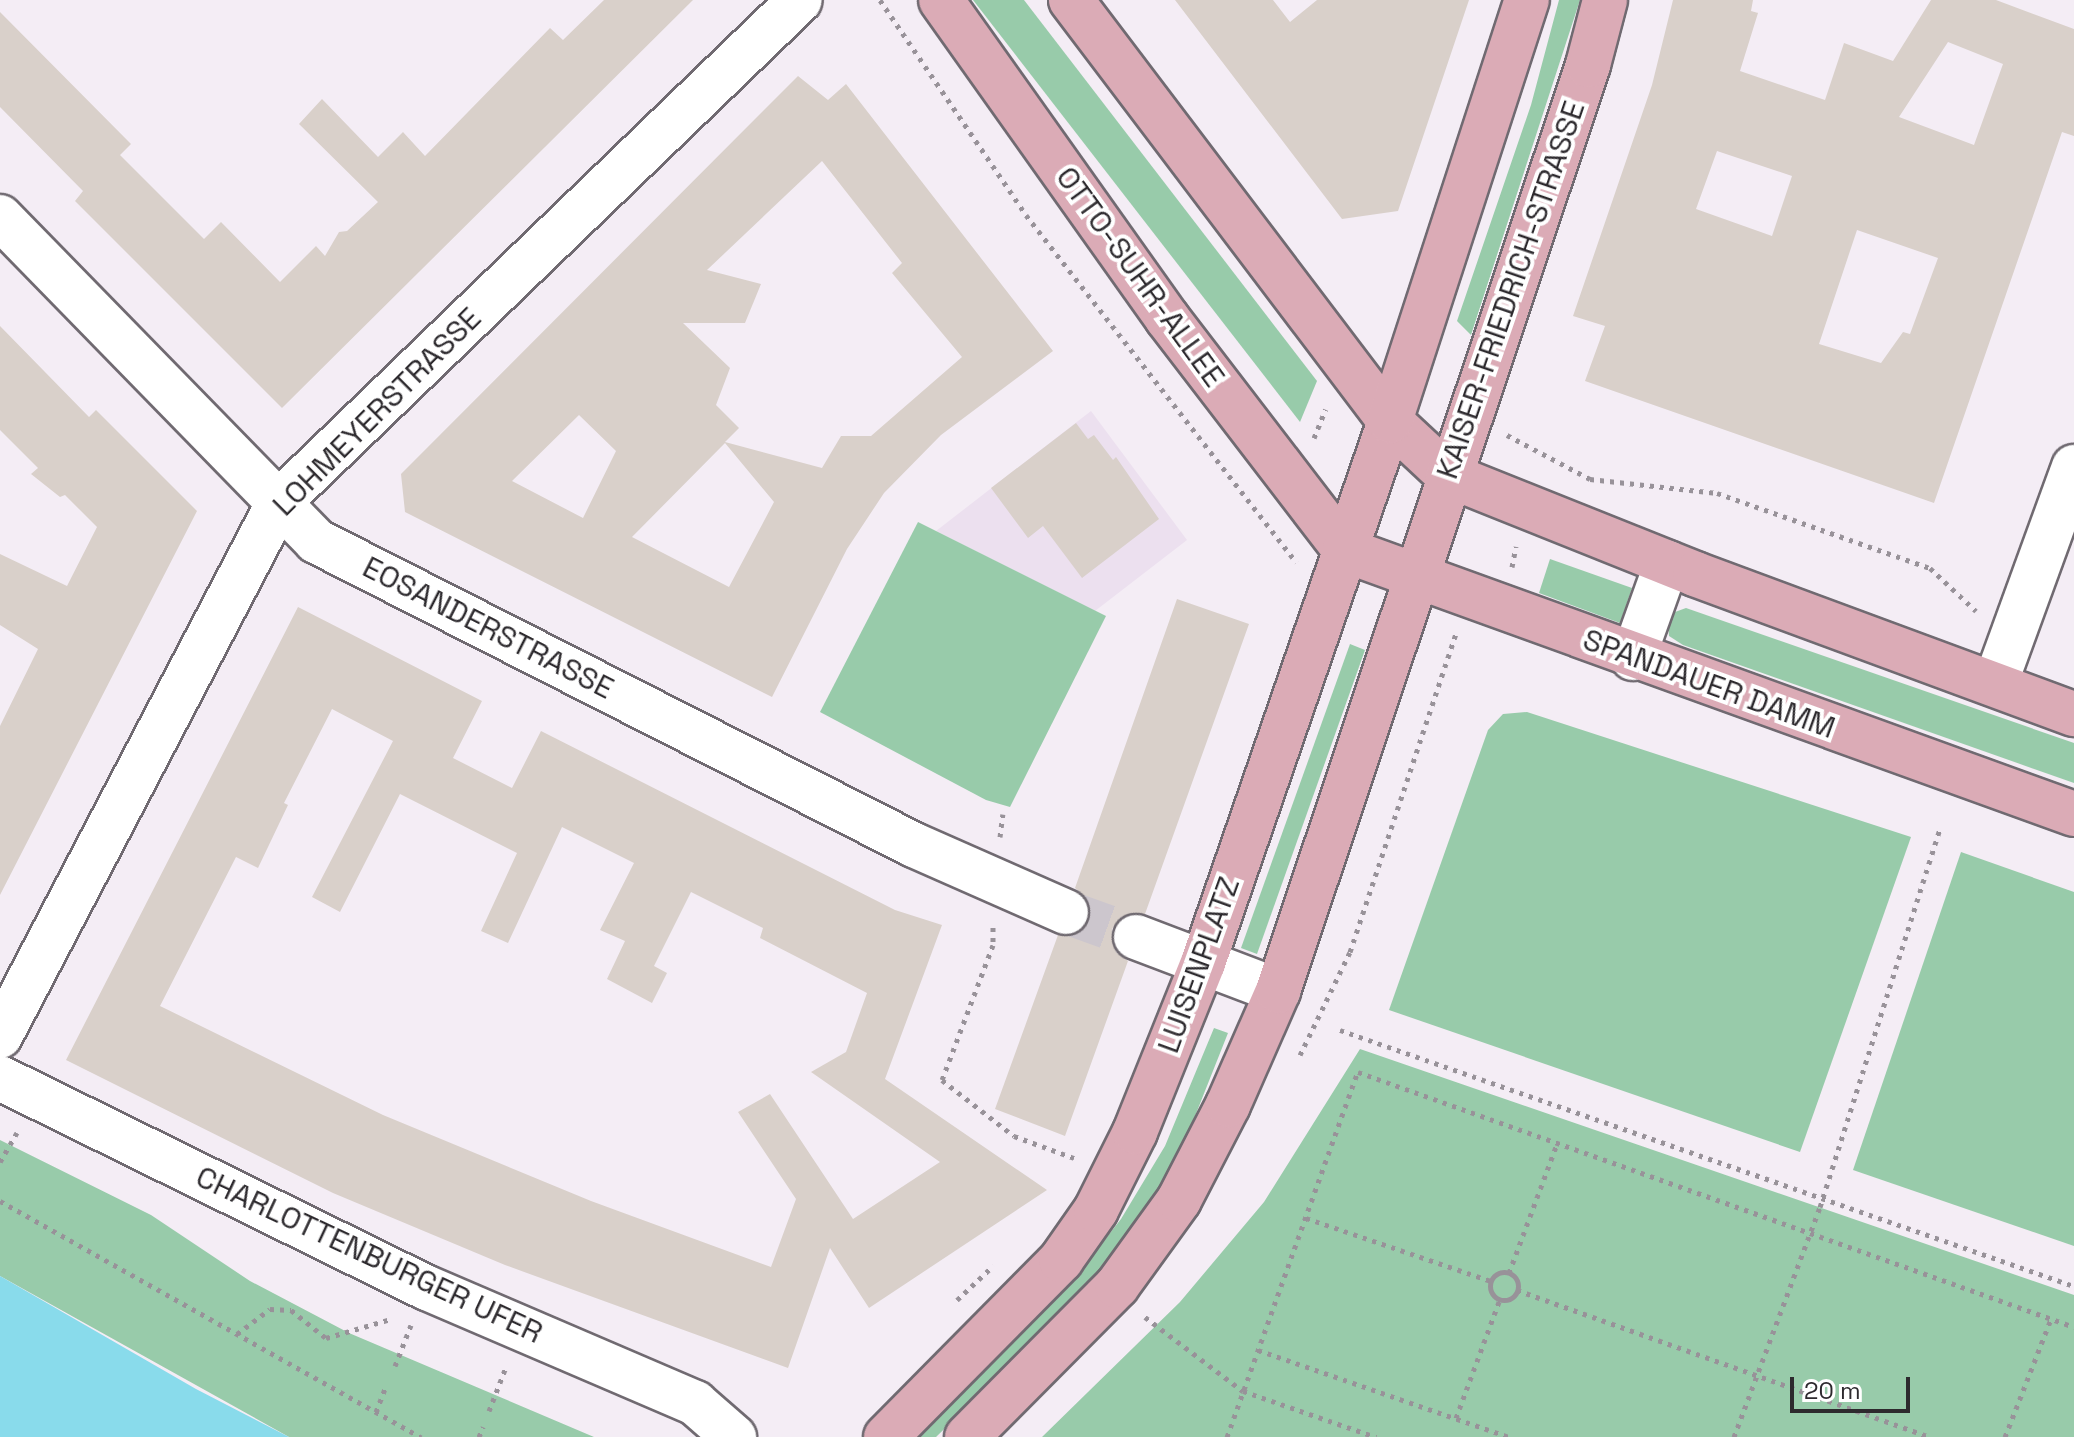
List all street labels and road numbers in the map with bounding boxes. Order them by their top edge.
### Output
street label: KAISER-FRIEDRICH-STRASSE [1429,96,1593,484]
street label: OTTO-SUHR-ALLEE [1048,160,1232,394]
street label: LOHMEYERSTRASSE [266,301,488,523]
street label: EOSANDERSTRASSE [357,549,619,707]
street label: SPANDAUER DAMM [1578,622,1840,746]
street label: LUISENPLATZ [1151,872,1247,1058]
street label: CHARLOTTENBURGER UFER [190,1159,548,1351]

